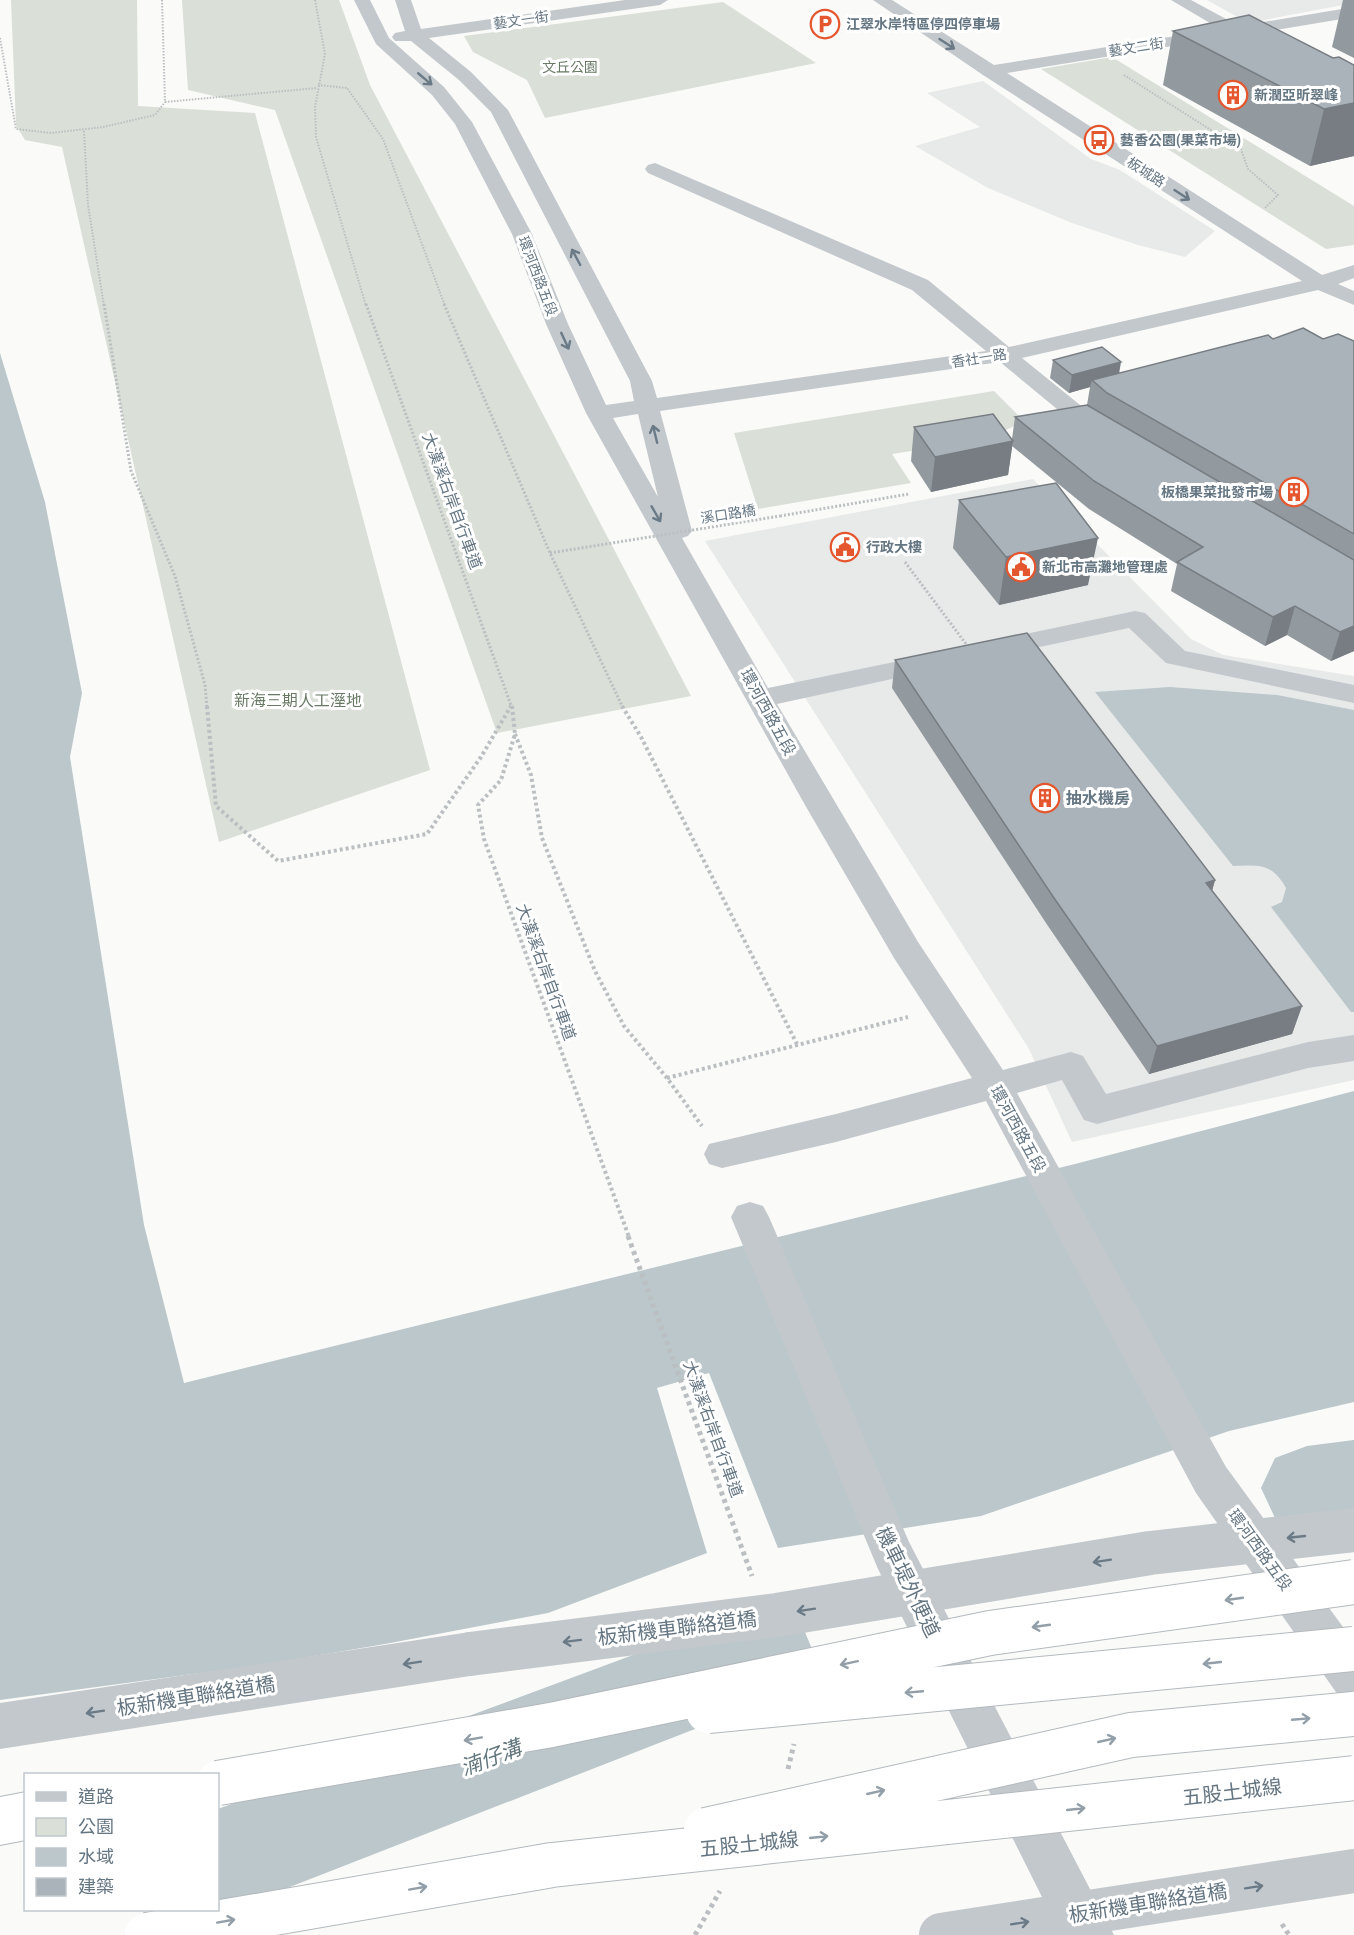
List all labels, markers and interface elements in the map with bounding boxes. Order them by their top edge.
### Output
street label: 藝文一街 [492,8,550,32]
parking icon: 江翠水岸特區停四停車場 [809,8,841,40]
place label: 江翠水岸特區停四停車場 [846,16,1000,32]
street label: 藝文二街 [1107,35,1165,59]
one-way arrow [939,38,955,50]
park label: 文丘公園 [542,59,598,75]
one-way arrow [416,73,432,86]
building icon: 新潤亞昕翠峰 [1217,79,1249,111]
place label: 新潤亞昕翠峰 [1254,87,1338,103]
bus stop icon: 藝香公園(果菜市場) [1083,124,1115,156]
place label: 藝香公園(果菜市場) [1120,132,1241,149]
street label: 板城路 [1124,154,1168,190]
one-way arrow [1173,189,1190,201]
street label: 環河西路五段 [515,234,561,318]
one-way arrow [570,248,581,266]
one-way arrow [559,332,571,350]
street label: 香社一路 [950,346,1008,370]
one-way arrow [648,425,660,444]
street label: 大漢溪右岸自行車道 [418,430,486,572]
building icon: 板橋果菜批發市場 [1278,476,1310,508]
place label: 板橋果菜批發市場 [1161,484,1273,500]
street label: 溪口路橋 [699,502,757,526]
one-way arrow [651,504,662,522]
public building icon: 行政大樓 [829,531,861,563]
place label: 行政大樓 [866,539,922,555]
public building icon: 新北市高灘地管理處 [1005,551,1037,583]
place label: 新北市高灘地管理處 [1042,559,1168,575]
street label: 環河西路五段 [736,665,800,759]
park label: 新海三期人工溼地 [234,691,362,710]
building icon: 抽水機房 [1029,782,1061,814]
place label: 抽水機房 [1066,789,1130,808]
street label: 大漢溪右岸自行車道 [512,901,580,1043]
street label: 環河西路五段 [986,1082,1050,1176]
street label: 大漢溪右岸自行車道 [679,1358,747,1500]
street label: 環河西路五段 [1224,1506,1296,1594]
street label: 機車堤外便道 [871,1523,945,1641]
one-way arrow [1286,1532,1306,1543]
one-way arrow [1093,1555,1113,1566]
one-way arrow [1224,1594,1244,1605]
one-way arrow [797,1605,817,1616]
street label: 板新機車聯絡道橋 [596,1606,758,1650]
one-way arrow [1031,1621,1051,1632]
one-way arrow [562,1636,582,1647]
one-way arrow [403,1658,422,1669]
one-way arrow [840,1658,859,1669]
one-way arrow [1203,1658,1223,1669]
street label: 板新機車聯絡道橋 [115,1672,277,1720]
one-way arrow [904,1687,924,1698]
one-way arrow [85,1706,105,1717]
one-way arrow [1290,1713,1310,1724]
water label: 湳仔溝 [457,1734,528,1780]
one-way arrow [463,1734,483,1745]
one-way arrow [1097,1734,1116,1746]
legend [24,1773,219,1911]
street label: 五股土城線 [1181,1774,1283,1810]
text: 道路 [78,1786,114,1807]
one-way arrow [866,1786,885,1798]
one-way arrow [1066,1803,1085,1814]
text: 公園 [78,1816,114,1837]
street label: 五股土城線 [698,1827,800,1861]
one-way arrow [809,1831,829,1842]
text: 水域 [78,1846,114,1867]
text: 建築 [78,1876,114,1897]
street label: 板新機車聯絡道橋 [1067,1879,1229,1927]
one-way arrow [1244,1881,1264,1892]
one-way arrow [408,1882,427,1893]
one-way arrow [215,1916,235,1927]
one-way arrow [1010,1917,1029,1928]

